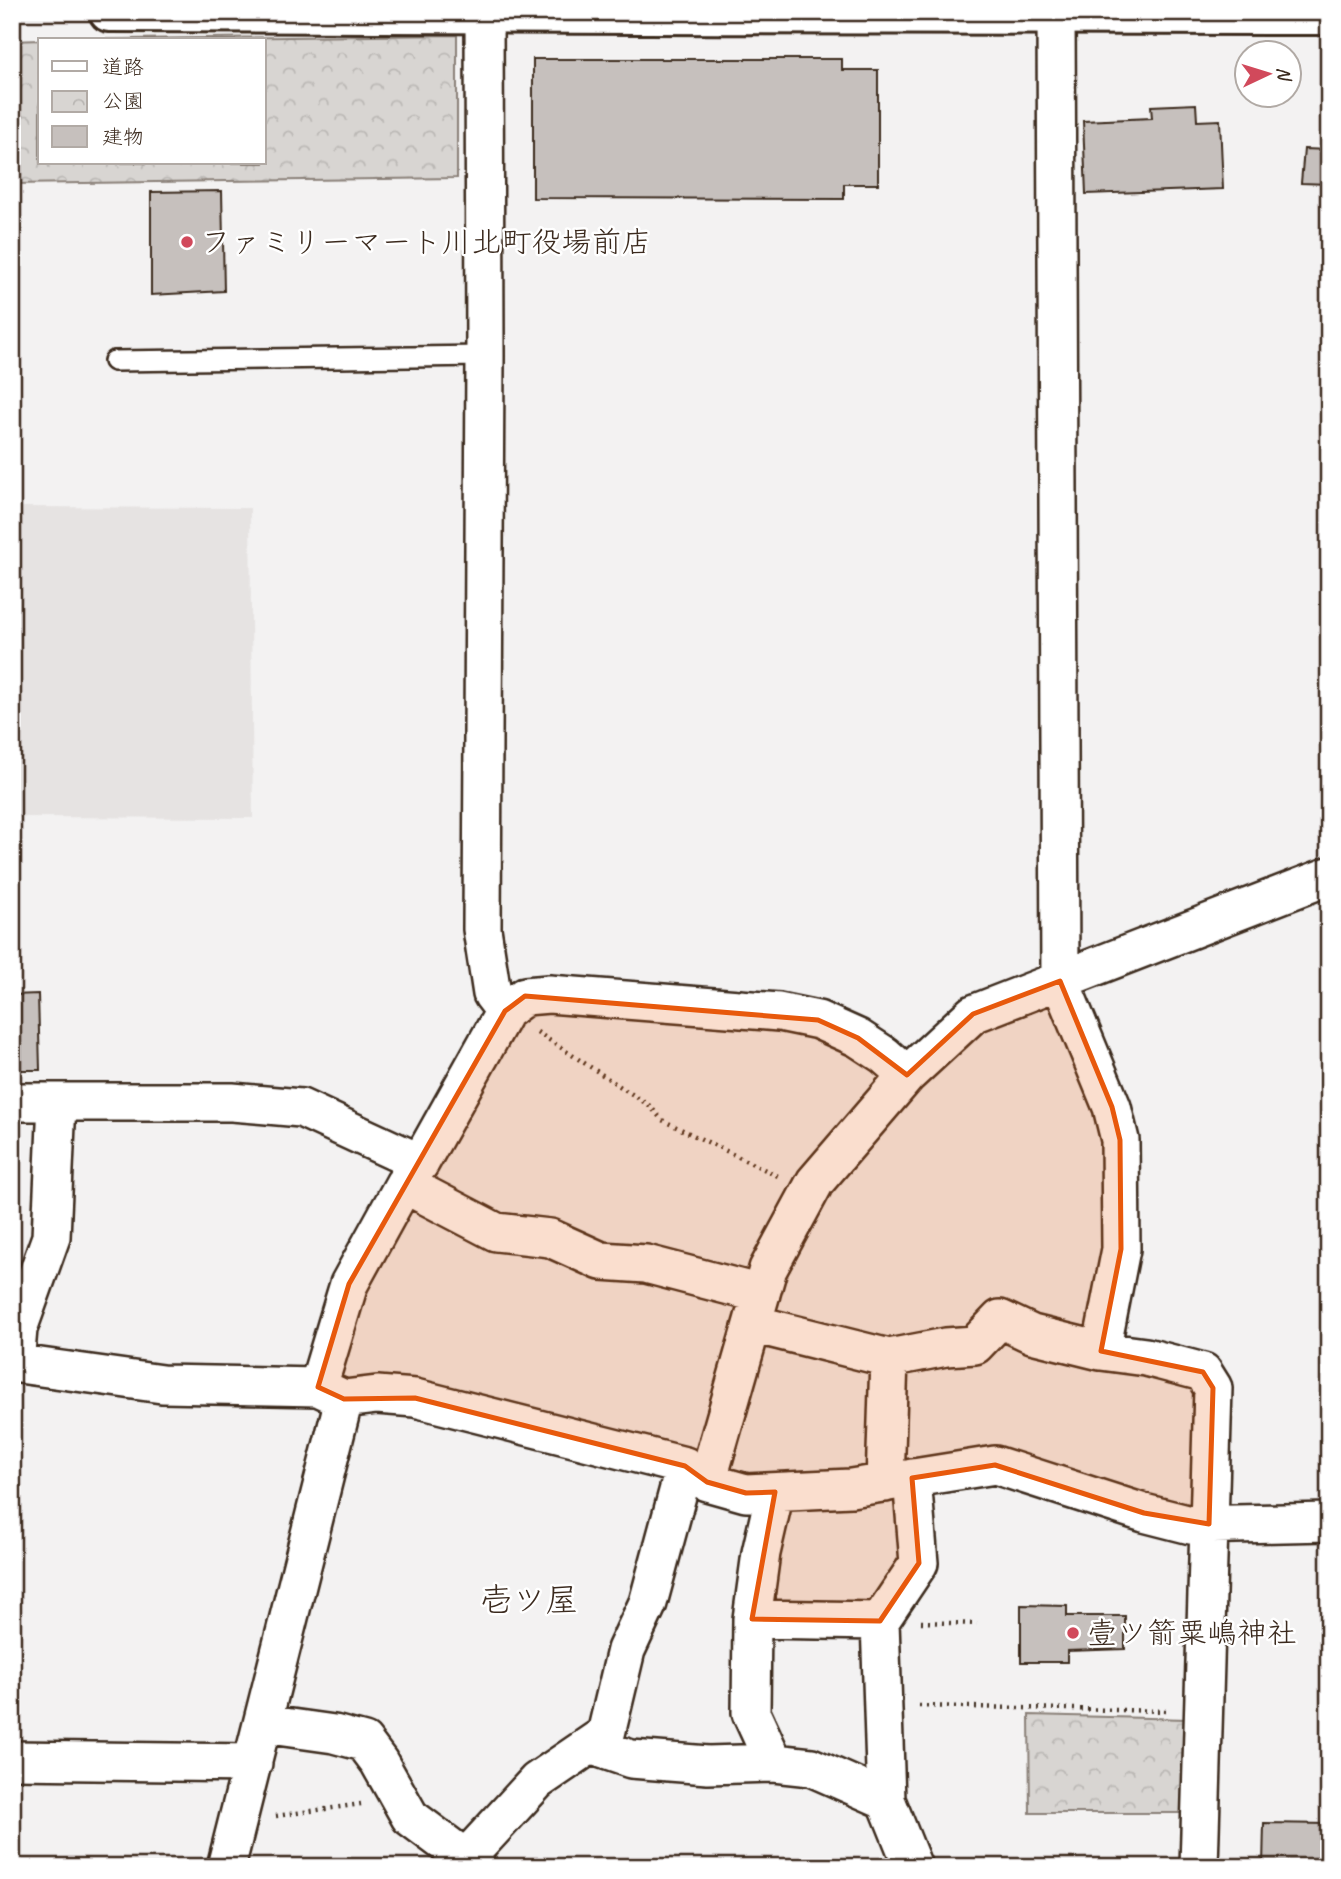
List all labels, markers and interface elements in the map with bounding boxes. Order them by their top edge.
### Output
legend [38,38,266,164]
north arrow [1232,38,1302,108]
text: 道路 [102,54,144,80]
text: N [1272,66,1297,83]
text: 公園 [102,88,144,114]
text: 建物 [102,124,144,150]
place label: ファミリーマート川北町役場前店 [201,223,652,261]
marker: ファミリーマート川北町役場前店 [179,234,195,250]
district label: 壱ツ屋 [480,1579,579,1621]
place label: 壹ツ箭粟嶋神社 [1087,1614,1297,1652]
marker: 壹ツ箭粟嶋神社 [1065,1625,1081,1641]

